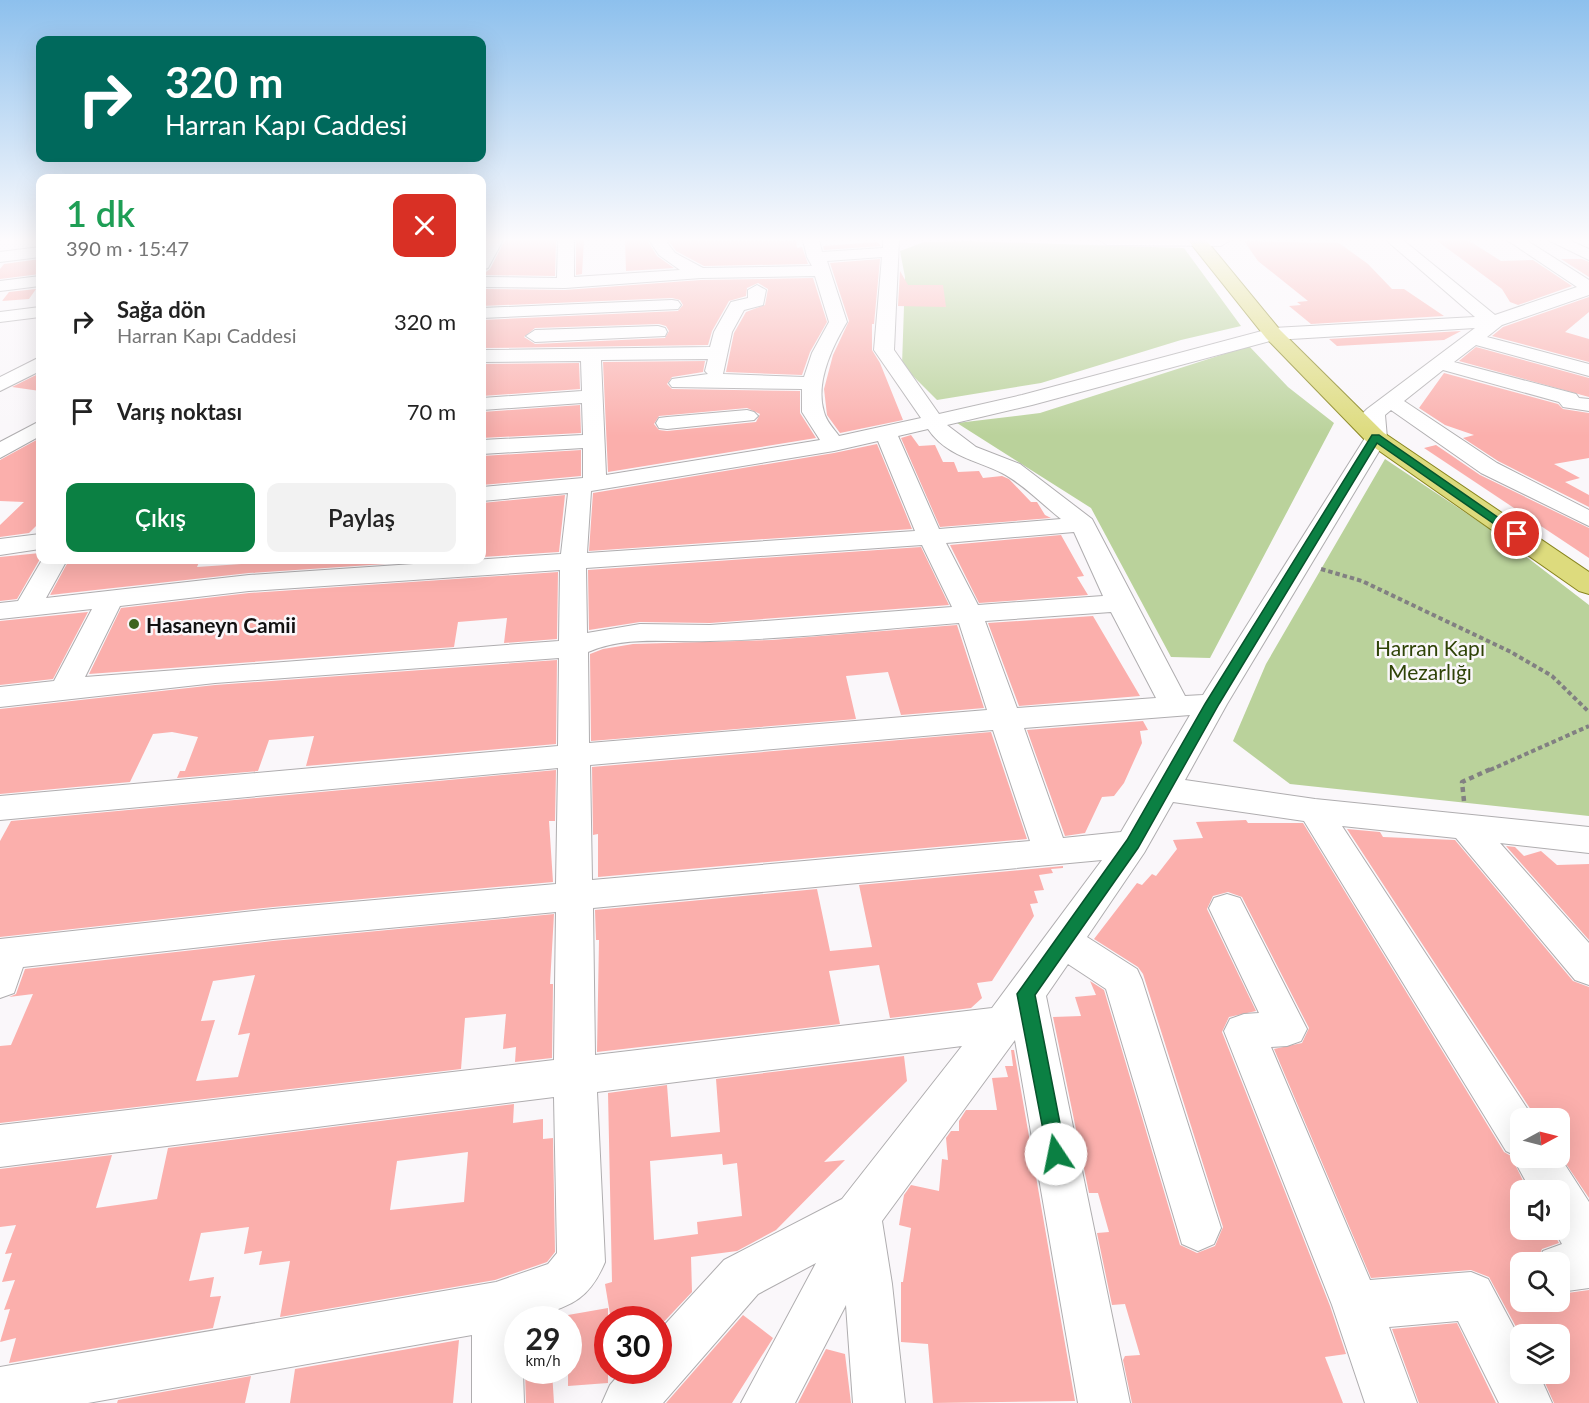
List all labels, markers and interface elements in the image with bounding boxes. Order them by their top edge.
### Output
text: 320 m [165,57,283,107]
icon: right [66,60,144,138]
text: Harran Kapı Caddesi [165,108,407,141]
text: 1 dk [66,191,135,235]
button: close [393,194,456,257]
text: 390 m · 15:47 [66,236,189,260]
text: Sağa dön [117,296,206,323]
icon: right [66,305,99,338]
text: 320 m [394,308,456,335]
text: Harran Kapı Caddesi [117,323,297,347]
icon: arrive [66,395,99,428]
text: Varış noktası [117,398,242,425]
text: 70 m [407,398,456,425]
button: Çıkış [66,483,255,552]
button: Paylaş [267,483,456,552]
pin [1491,508,1542,559]
icon: arrive [1500,517,1533,550]
place label: Hasaneyn Camii [146,612,296,637]
marker: Hasaneyn Camii [127,617,141,631]
park label: Harran Kapı Mezarlığı [1375,635,1485,684]
north arrow [1510,1108,1570,1168]
map controls [1510,1108,1570,1384]
position arrow [1024,1122,1088,1186]
button: sound [1510,1180,1570,1240]
button: search [1510,1252,1570,1312]
speed limit sign: 30 [594,1306,672,1384]
text: 29 [526,1320,560,1356]
button: layers [1510,1324,1570,1384]
text: km/h [525,1351,561,1369]

